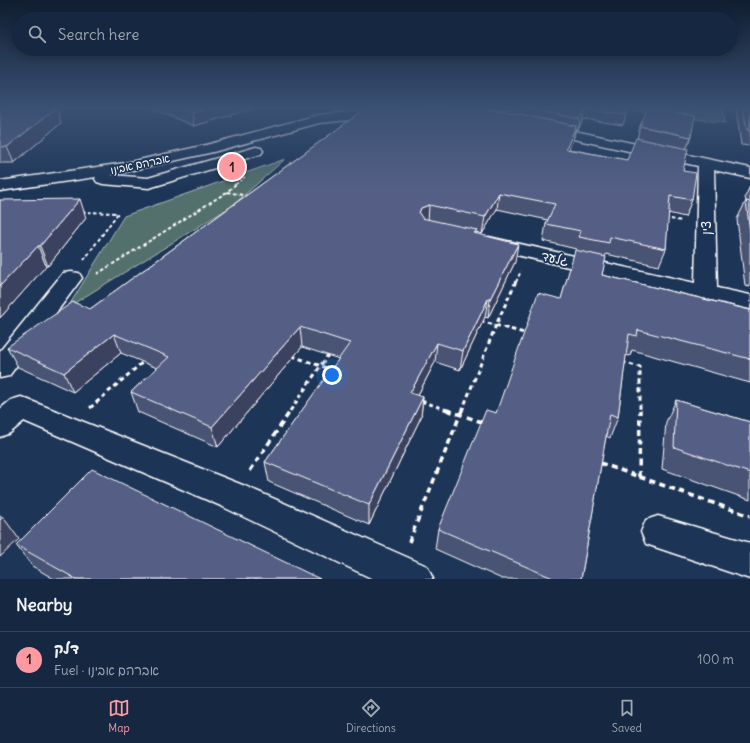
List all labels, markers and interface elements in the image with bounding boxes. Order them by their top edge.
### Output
search box [12,12,738,56]
icon: search [26,23,48,45]
text: Search here [58,25,139,44]
street label: אברהם אבינו [109,151,171,177]
pin: 1 [219,152,245,182]
street label: צין [698,221,715,235]
street label: גלעד [540,247,570,270]
your location [322,365,342,385]
text: Nearby [16,594,72,616]
text: דלק [54,639,79,658]
text: 1 [26,651,32,668]
text: 100 m [697,651,734,668]
text: Fuel · אברהם אבינו [54,662,159,679]
tab: Map [108,697,130,735]
tab: Directions [346,697,396,735]
tab: Saved [612,697,642,735]

